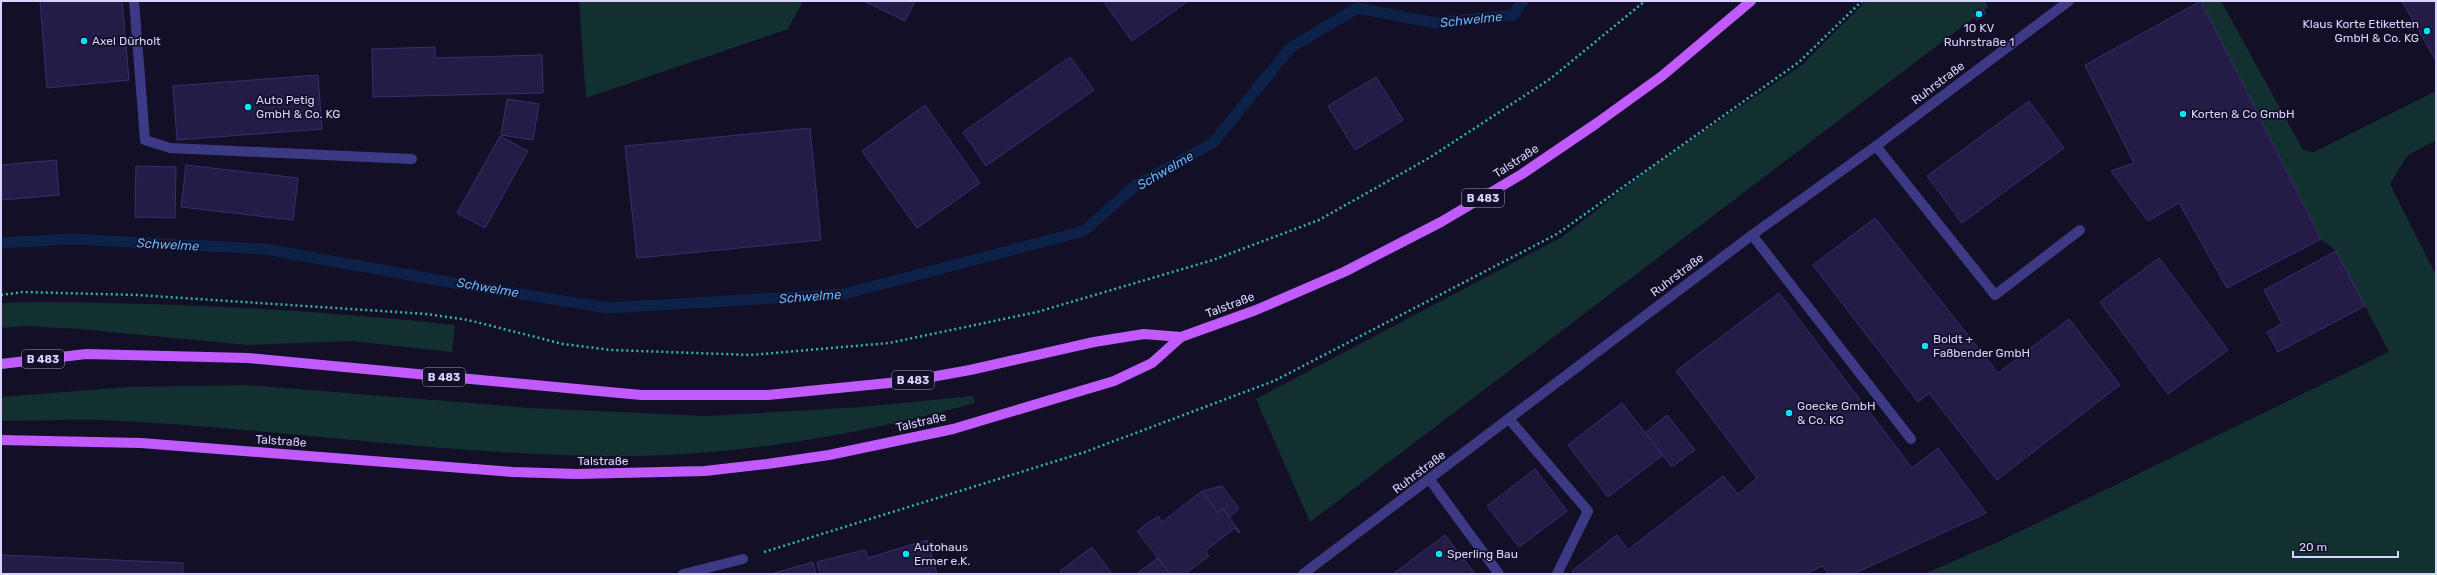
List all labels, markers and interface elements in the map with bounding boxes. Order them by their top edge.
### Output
water label: Schwelme [1439,9,1503,30]
marker: 10 KV Ruhrstraße 1 [1974,9,1984,19]
place label: Klaus Korte Etiketten GmbH & Co. KG [2303,17,2419,45]
place label: 10 KV Ruhrstraße 1 [1944,21,2014,49]
marker: Klaus Korte Etiketten GmbH & Co. KG [2422,26,2432,36]
place label: Axel Dürholt [92,34,161,48]
marker: Axel Dürholt [79,36,89,46]
street label: Ruhrstraße [1909,58,1967,107]
place label: Auto Petig GmbH & Co. KG [256,93,340,121]
marker: Auto Petig GmbH & Co. KG [243,102,253,112]
place label: Korten & Co GmbH [2191,107,2295,121]
marker: Korten & Co GmbH [2178,109,2188,119]
street label: Talstraße [1491,141,1541,181]
water label: Schwelme [1134,148,1196,193]
road number: B 483 [1462,189,1504,207]
water label: Schwelme [136,235,200,254]
street label: Ruhrstraße [1648,250,1706,299]
water label: Schwelme [456,275,520,300]
water label: Schwelme [778,287,842,306]
street label: Talstraße [1204,289,1257,321]
place label: Boldt + Faßbender GmbH [1933,332,2030,360]
marker: Boldt + Faßbender GmbH [1920,341,1930,351]
road number: B 483 [22,350,64,368]
road number: B 483 [423,368,465,386]
road number: B 483 [892,371,934,389]
place label: Goecke GmbH & Co. KG [1797,399,1876,427]
marker: Goecke GmbH & Co. KG [1784,408,1794,418]
street label: Talstraße [895,409,948,435]
street label: Talstraße [255,432,307,450]
street label: Ruhrstraße [1390,447,1448,496]
street label: Talstraße [577,454,629,468]
scale bar [2293,533,2398,559]
place label: Autohaus Ermer e.K. [914,540,970,568]
text: 20 m [2299,540,2327,554]
place label: Sperling Bau [1447,547,1518,561]
marker: Autohaus Ermer e.K. [901,549,911,559]
marker: Sperling Bau [1434,549,1444,559]

